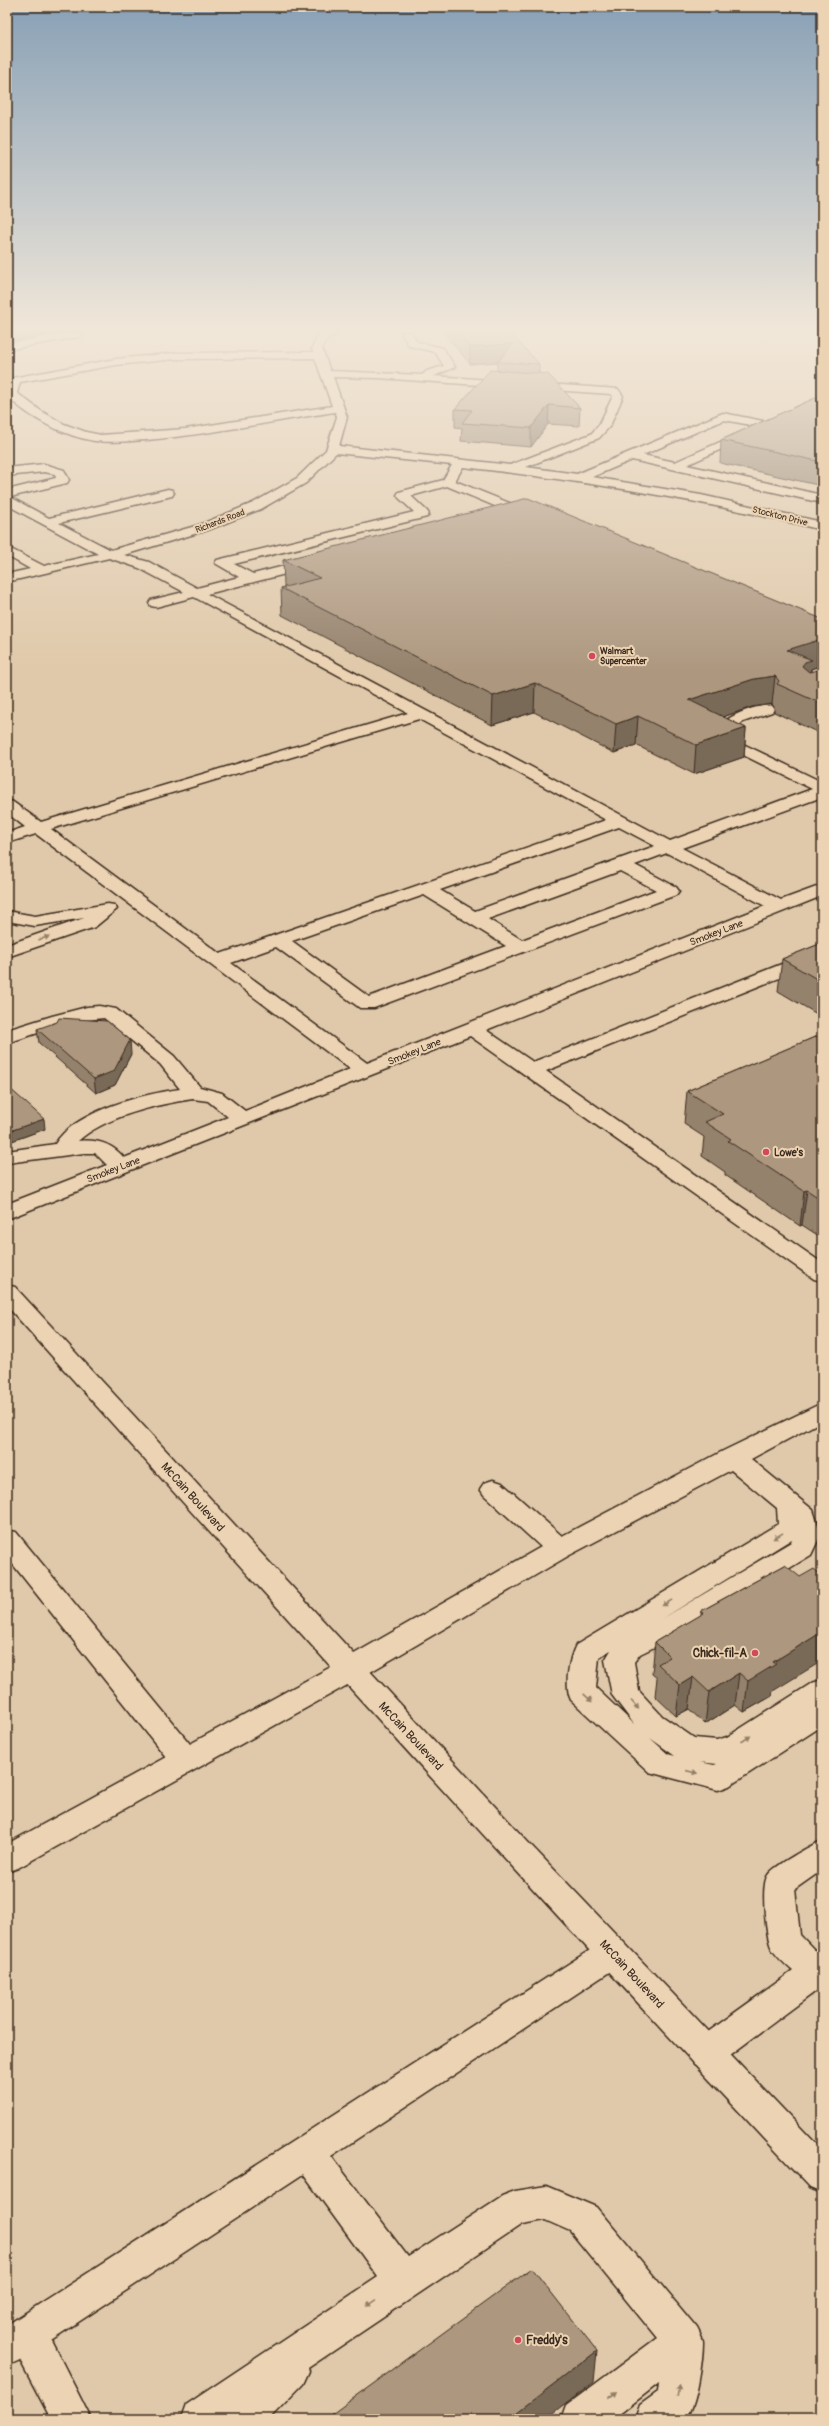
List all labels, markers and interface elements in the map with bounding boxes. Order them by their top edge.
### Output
street label: Stockton Drive [751,504,809,529]
street label: Richards Road [194,507,246,536]
place label: Walmart Supercenter [600,646,648,667]
marker: Walmart Supercenter [587,651,597,661]
street label: Smokey Lane [688,917,745,949]
one-way arrow [38,935,50,941]
street label: Smokey Lane [386,1036,443,1068]
marker: Lowe's [761,1147,771,1157]
place label: Lowe's [774,1147,804,1159]
street label: Smokey Lane [85,1154,142,1186]
street label: McCain Boulevard [158,1460,228,1535]
one-way arrow [773,1532,783,1540]
one-way arrow [661,1600,673,1607]
place label: Chick-fil-A [693,1646,747,1661]
marker: Chick-fil-A [750,1648,760,1658]
one-way arrow [583,1694,593,1703]
street label: McCain Boulevard [375,1699,446,1774]
one-way arrow [631,1700,640,1711]
one-way arrow [741,1735,751,1743]
one-way arrow [685,1769,698,1775]
street label: McCain Boulevard [596,1937,667,2012]
one-way arrow [366,2299,376,2307]
place label: Freddy's [526,2333,568,2348]
marker: Freddy's [513,2335,523,2345]
one-way arrow [675,2385,681,2398]
one-way arrow [607,2391,618,2400]

